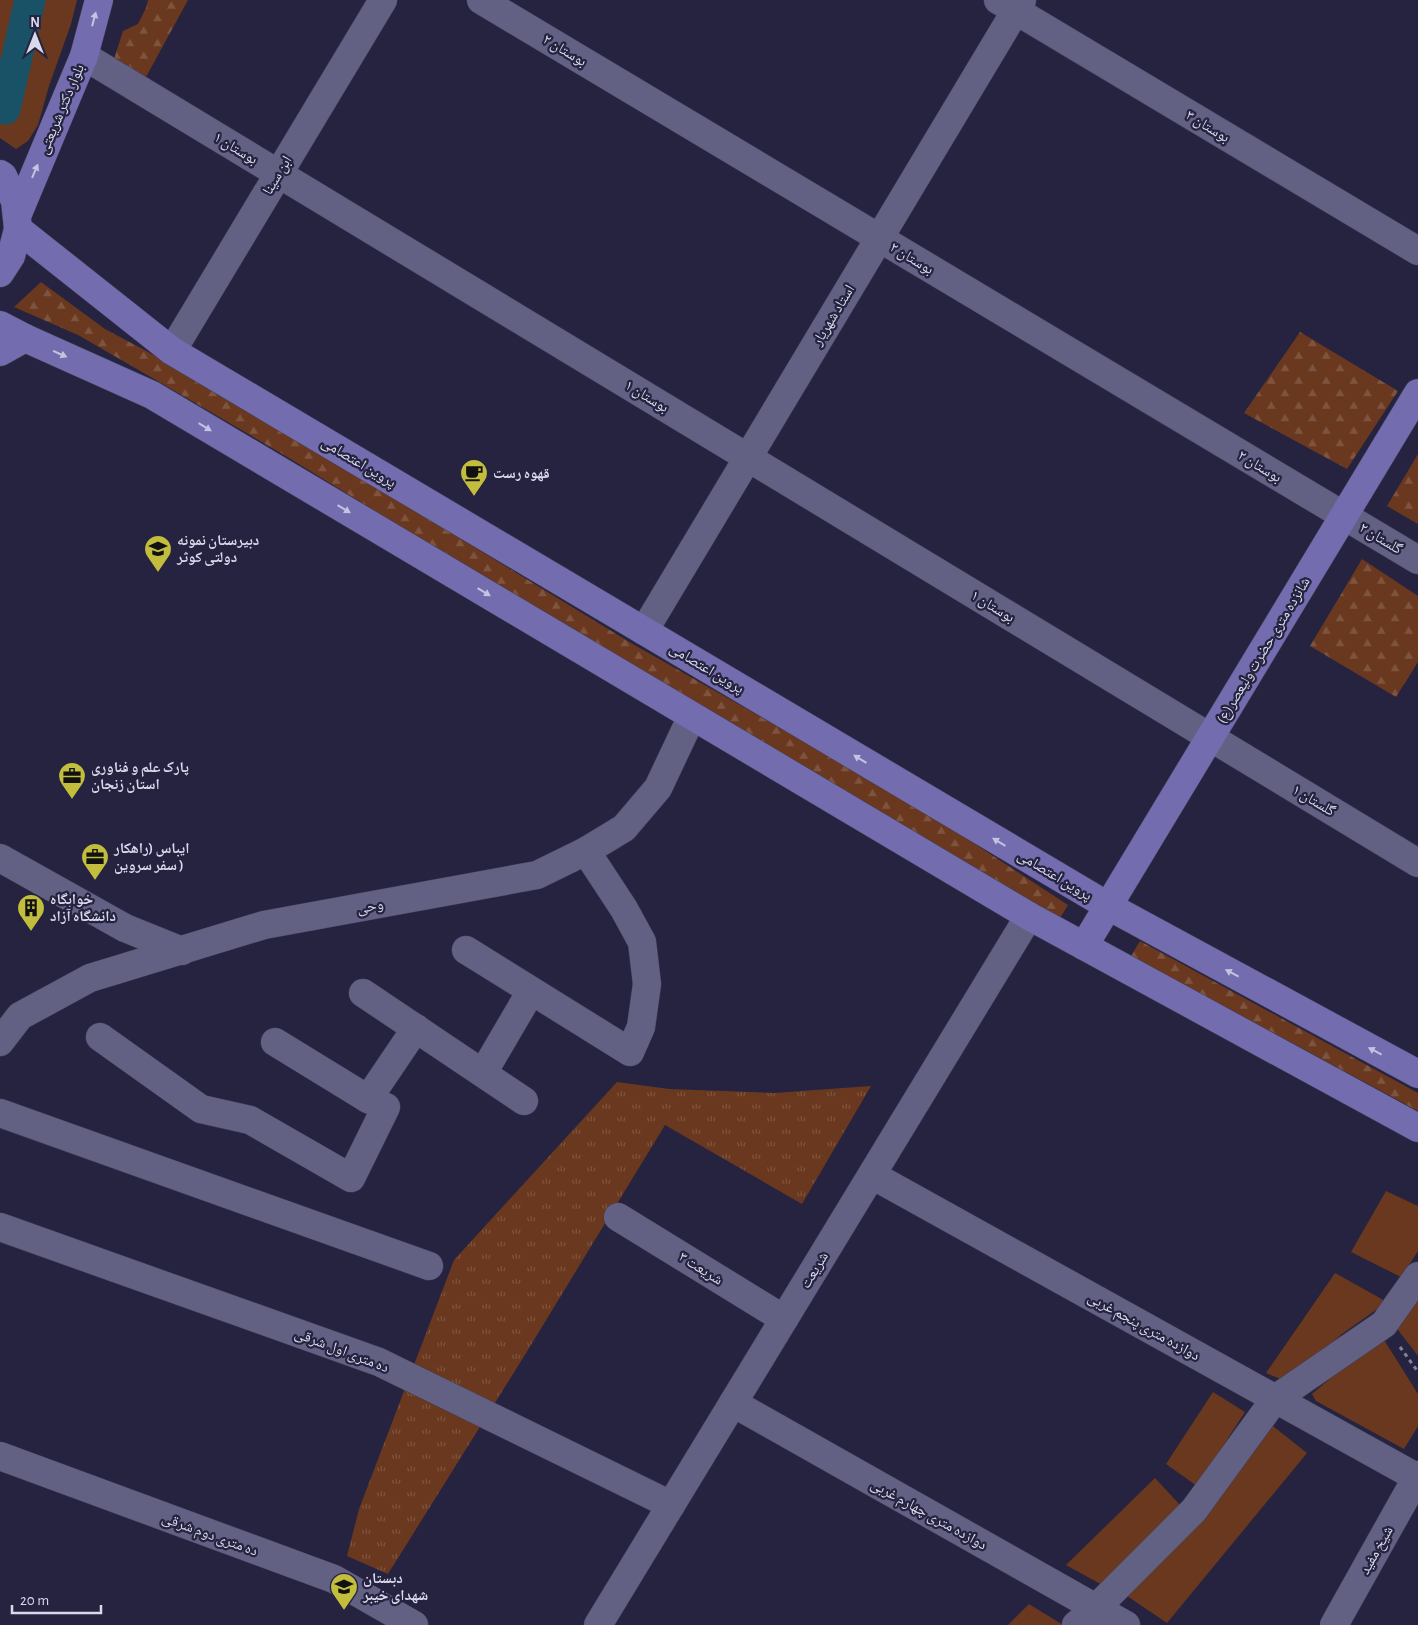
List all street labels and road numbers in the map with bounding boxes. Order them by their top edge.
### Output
street label: بوستان ۲ [539,32,589,71]
street label: بلوار دکتر شریعتی [36,62,89,157]
street label: بوستان ۳ [1182,108,1232,147]
street label: بوستان ۱ [210,130,260,169]
street label: ابن سینا [260,153,296,198]
street label: بوستان ۲ [886,240,936,279]
street label: استاد شهریار [809,282,858,350]
street label: بوستان ۱ [621,378,671,417]
street label: پروین اعتصامی [318,434,399,492]
street label: بوستان ۲ [1234,448,1284,487]
street label: گلستان ۲ [1356,520,1405,559]
street label: شانزده متری حضرت ولیعصر(ع) [1214,574,1315,727]
street label: بوستان ۱ [967,588,1017,627]
street label: پروین اعتصامی [666,640,747,698]
street label: گلستان ۱ [1289,782,1338,821]
street label: پروین اعتصامی [1014,847,1095,905]
street label: وحی [356,897,385,918]
street label: شریعت ۳ [676,1249,725,1289]
street label: شریعت [798,1249,832,1292]
street label: دوازده متری پنجم غربی [1084,1289,1202,1365]
street label: ده متری اول شرقی [292,1326,391,1377]
street label: دوازده متری چهارم غربی [867,1476,989,1554]
street label: ده متری دوم شرقی [159,1510,260,1561]
street label: شیخ مفید [1357,1523,1398,1578]

